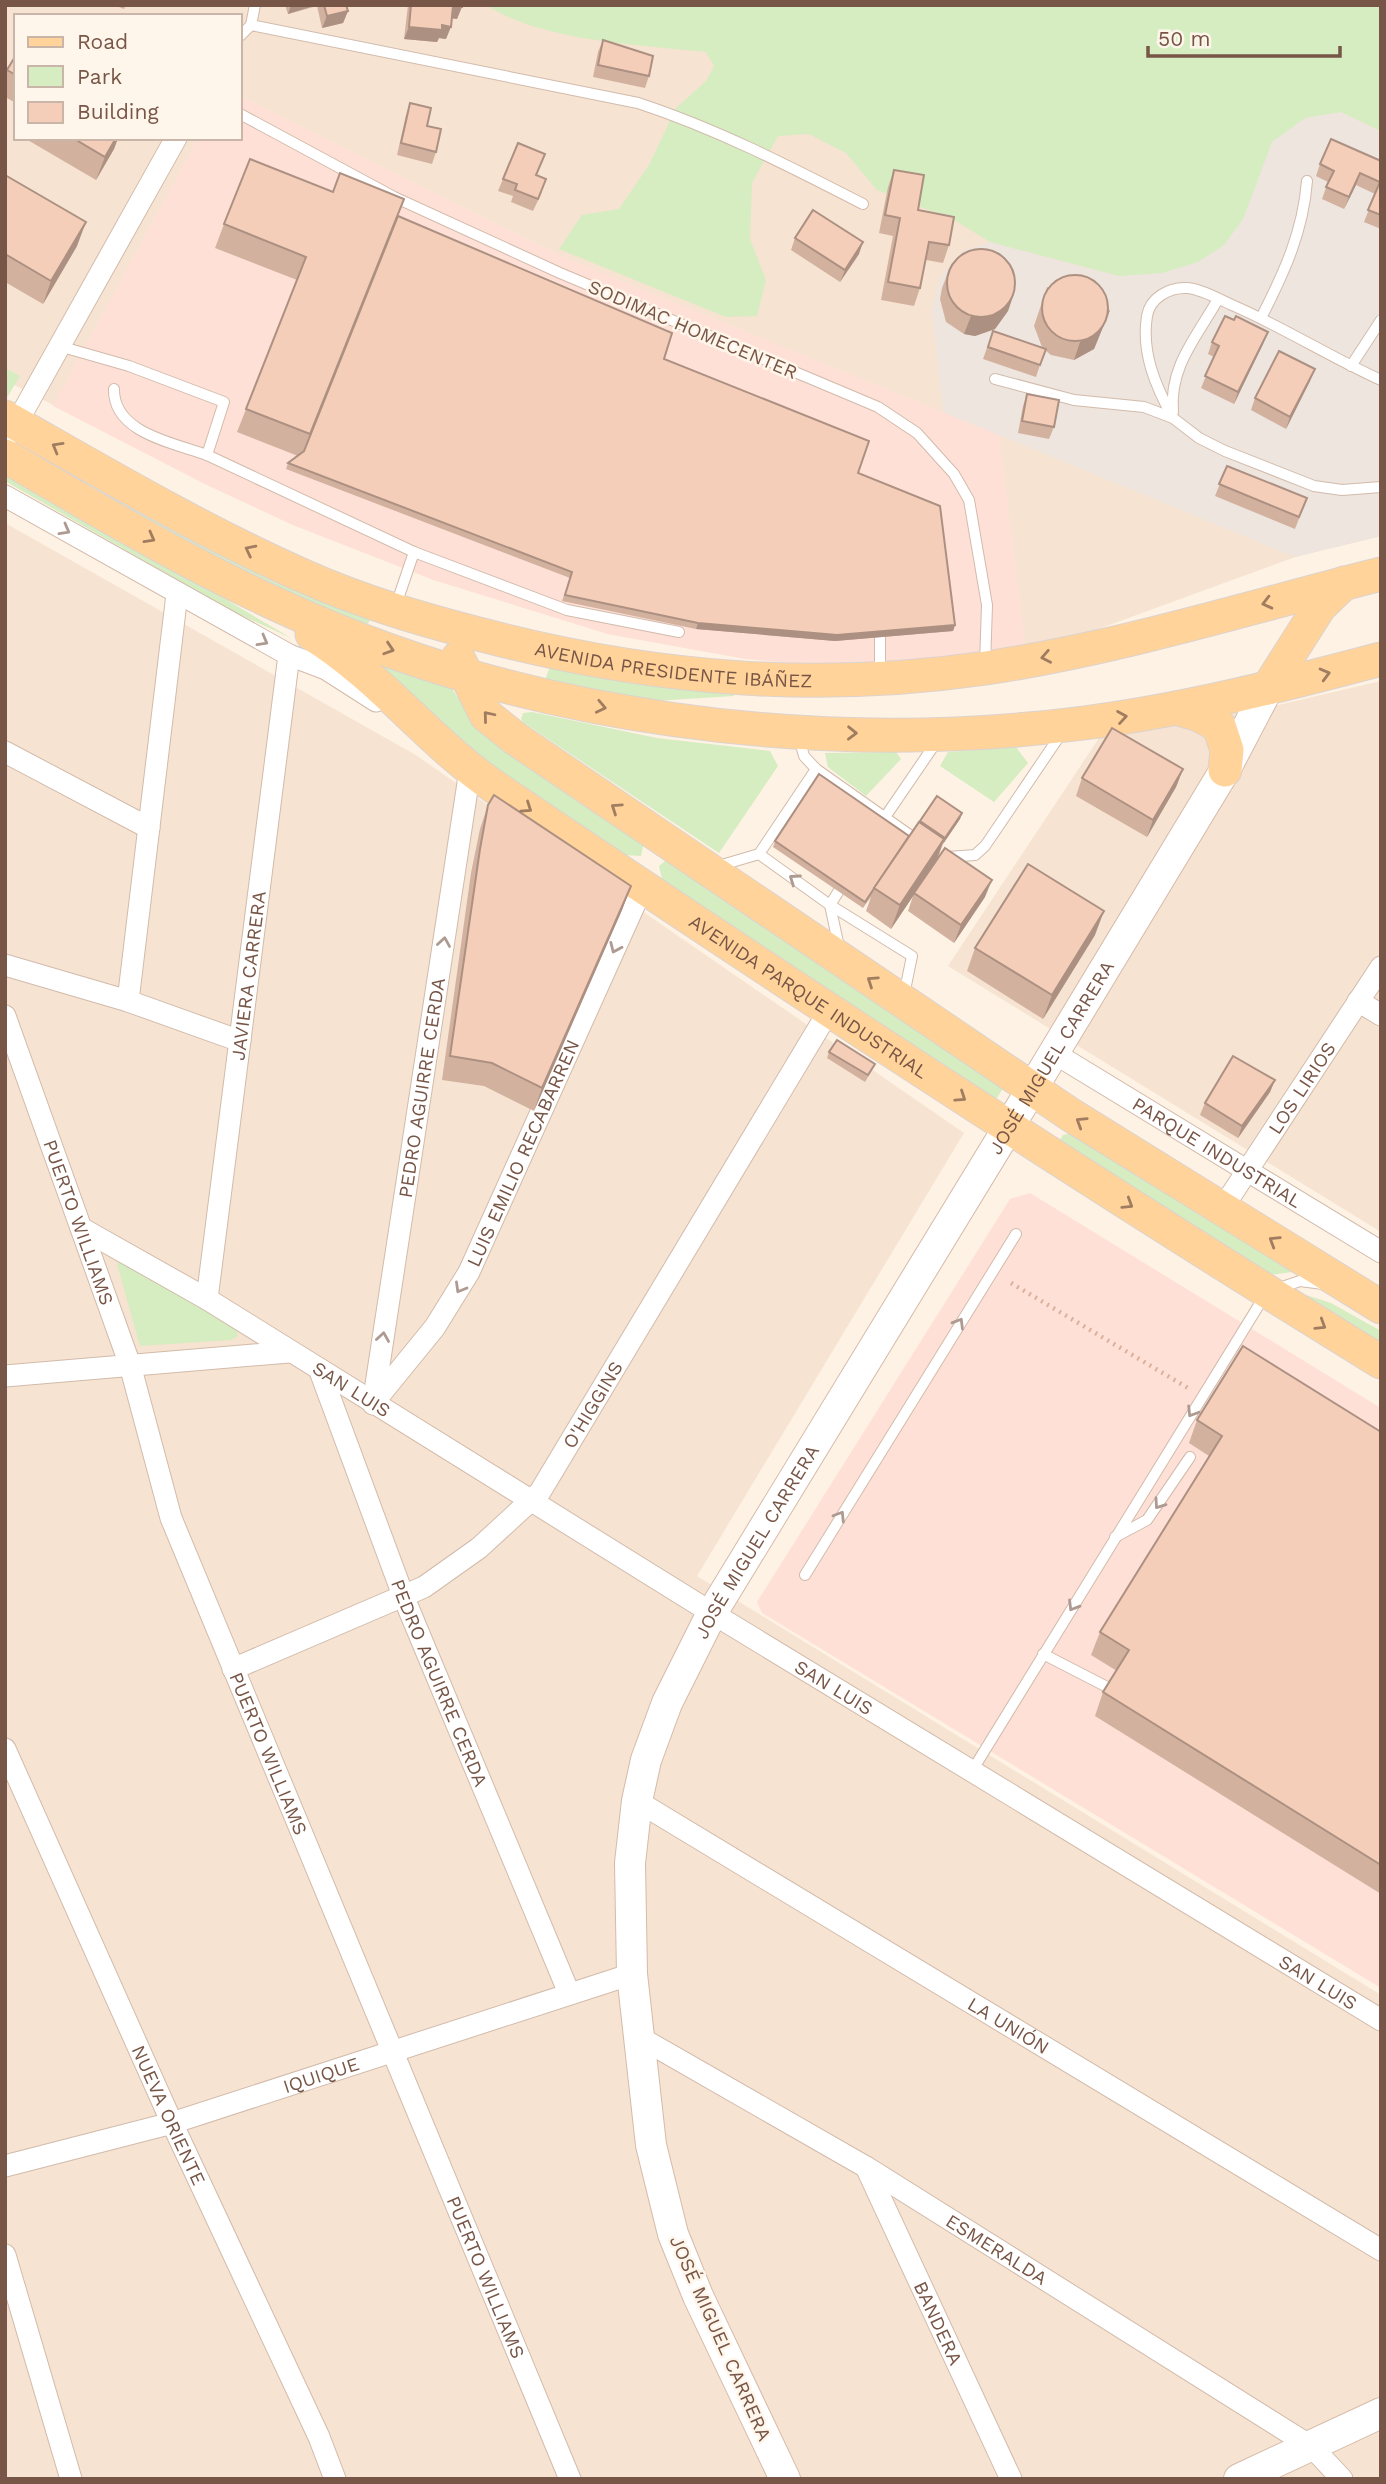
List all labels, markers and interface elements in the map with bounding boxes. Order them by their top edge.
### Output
legend [14,14,242,140]
scale bar [1148,14,1340,58]
text: 50 m [1158,26,1210,51]
text: Road [77,29,128,54]
text: Park [77,64,122,89]
text: Building [77,99,159,124]
street label: SODIMAC HOMECENTER [585,275,801,384]
one-way arrow [51,442,64,455]
one-way arrow [57,522,70,535]
one-way arrow [142,530,155,543]
one-way arrow [245,545,258,558]
one-way arrow [1261,595,1273,609]
one-way arrow [256,633,269,646]
street label: AVENIDA PRESIDENTE IBÁÑEZ [533,637,812,692]
one-way arrow [382,641,394,655]
one-way arrow [1040,648,1052,663]
one-way arrow [1318,667,1330,682]
one-way arrow [595,699,607,714]
one-way arrow [1116,710,1128,725]
one-way arrow [484,711,496,724]
one-way arrow [847,725,857,741]
one-way arrow [519,800,532,813]
one-way arrow [611,804,624,816]
one-way arrow [789,875,802,888]
street label: JAVIERA CARRERA [226,889,271,1062]
street label: AVENIDA PARQUE INDUSTRIAL [685,910,932,1084]
one-way arrow [436,936,451,948]
one-way arrow [609,941,623,953]
street label: JOSÉ MIGUEL CARRERA [984,956,1119,1159]
street label: PEDRO AGUIRRE CERDA [394,976,450,1199]
one-way arrow [867,976,880,989]
street label: LUIS EMILIO RECABARREN [462,1036,584,1270]
street label: LOS LIRIOS [1263,1038,1341,1138]
one-way arrow [953,1089,966,1101]
street label: PARQUE INDUSTRIAL [1128,1092,1306,1213]
one-way arrow [1076,1117,1089,1130]
street label: PUERTO WILLIAMS [38,1137,119,1308]
one-way arrow [1120,1196,1133,1209]
one-way arrow [1269,1237,1282,1250]
one-way arrow [455,1281,468,1294]
one-way arrow [950,1317,963,1330]
one-way arrow [1313,1317,1326,1330]
one-way arrow [376,1331,391,1342]
street label: SAN LUIS [308,1357,395,1422]
street label: O'HIGGINS [558,1357,628,1453]
one-way arrow [1187,1404,1200,1417]
street label: JOSÉ MIGUEL CARRERA [690,1440,824,1643]
one-way arrow [1155,1496,1167,1509]
one-way arrow [831,1511,844,1524]
street label: PEDRO AGUIRRE CERDA [386,1576,493,1791]
one-way arrow [1068,1598,1081,1611]
street label: SAN LUIS [790,1655,877,1720]
street label: PUERTO WILLIAMS [224,1669,312,1838]
street label: SAN LUIS [1275,1950,1361,2015]
street label: LA UNIÓN [963,1992,1053,2059]
street label: NUEVA ORIENTE [127,2042,210,2189]
street label: IQUIQUE [280,2052,362,2098]
street label: PUERTO WILLIAMS [442,2193,530,2362]
street label: ESMERALDA [942,2209,1052,2290]
street label: JOSÉ MIGUEL CARRERA [665,2232,776,2445]
street label: BANDERA [909,2278,968,2369]

